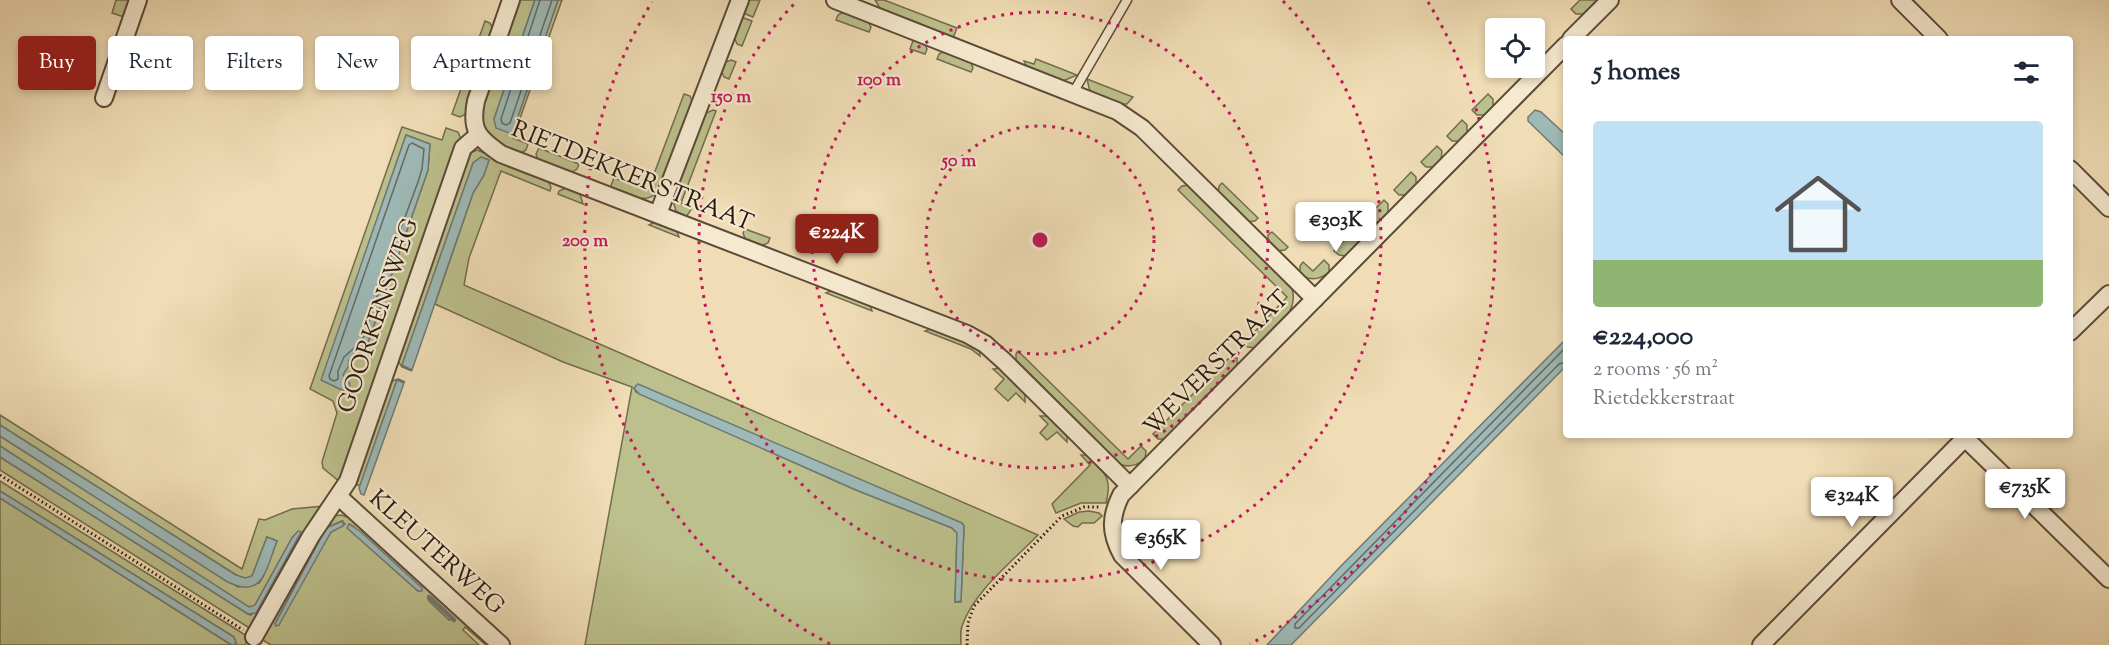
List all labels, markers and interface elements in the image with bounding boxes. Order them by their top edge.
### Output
map controls [1485,18,1545,78]
button: locate [1485,18,1545,78]
chip: Buy [18,36,96,90]
chip: Rent [108,36,193,90]
chip: Filters [205,36,303,90]
chip: New [315,36,399,90]
chip: Apartment [411,36,552,90]
text: 5 homes [1593,54,1680,91]
icon: filters [2010,56,2043,89]
text: 100 m [857,68,901,94]
text: 150 m [711,85,751,111]
street label: RIETDEKKERSTRAAT [506,113,758,241]
text: 50 m [940,149,976,175]
icon: home [1764,160,1872,268]
pin: €303K [1294,202,1378,253]
text: €303K [1309,207,1363,236]
street label: GOORKENSWEG [330,214,428,418]
pin: €224K [795,214,879,265]
text: €224K [809,219,865,248]
text: 200 m [562,229,608,255]
centre of rings [1030,230,1050,250]
street label: WEVERSTRAAT [1136,283,1298,445]
text: €224,000 [1593,319,1693,356]
text: 2 rooms · 56 m² [1593,356,1718,385]
text: Rietdekkerstraat [1593,385,1735,414]
pin: €735K [1983,469,2067,520]
text: €735K [1999,474,2051,503]
pin: €324K [1810,477,1894,528]
text: €324K [1825,482,1879,511]
street label: KLEUTERWEG [361,483,511,623]
pin: €365K [1119,520,1203,571]
text: €365K [1135,525,1187,554]

